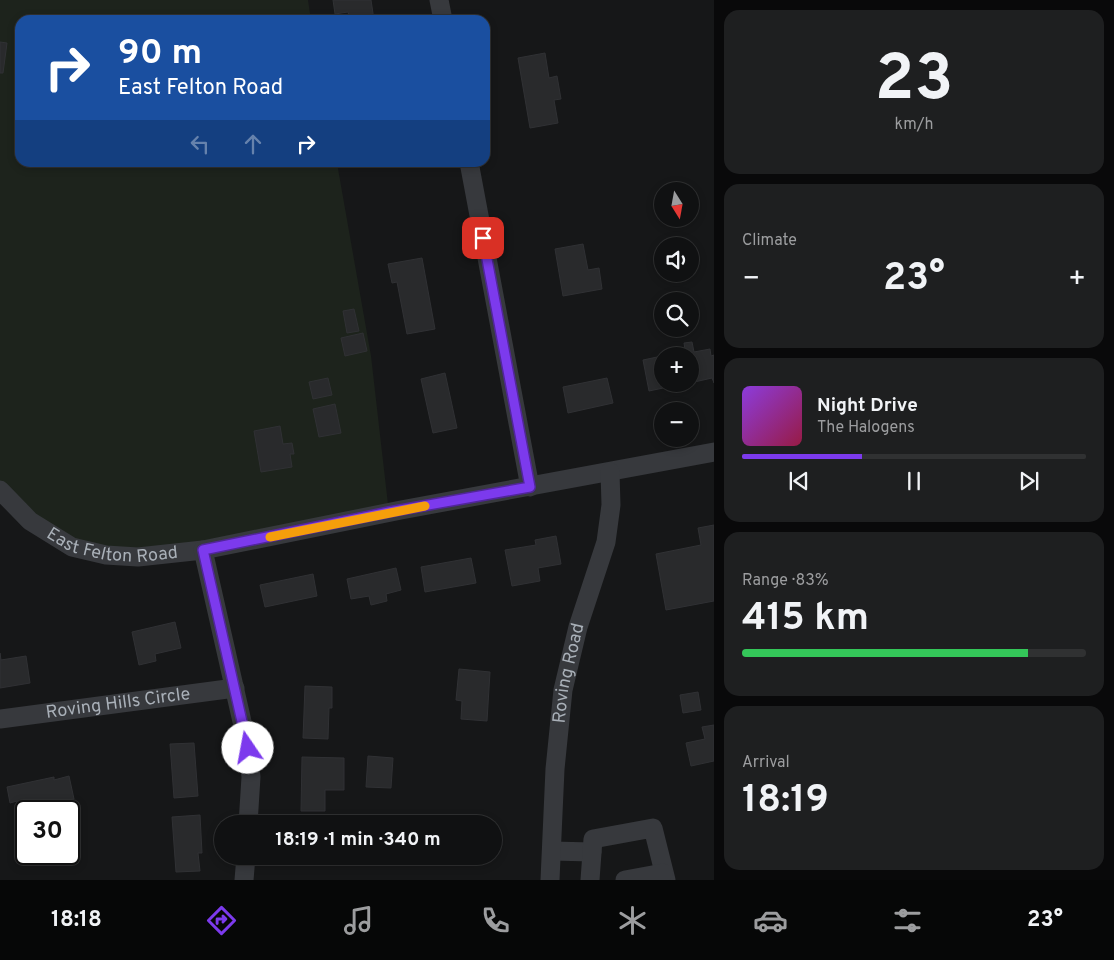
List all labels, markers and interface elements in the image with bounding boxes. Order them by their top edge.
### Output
text: 90 m [118,32,202,76]
icon: right [35,35,100,100]
text: 23 [875,41,953,123]
text: East Felton Road [118,75,283,102]
text: km/h [895,115,933,135]
icon: left [186,130,214,158]
icon: ahead [239,130,267,158]
icon: right [292,130,320,158]
north arrow [654,182,699,228]
map controls [654,182,699,447]
pin [462,217,504,259]
icon: arrive [469,224,497,252]
text: Climate [742,231,797,251]
button: sound [654,237,699,282]
text: 23° [883,255,945,304]
text: − [742,262,760,298]
text: + [1068,262,1086,298]
button: search [654,292,699,337]
button: + [654,347,699,392]
text: Night Drive [817,394,918,418]
button: − [654,402,699,447]
text: The Halogens [817,418,915,438]
icon: previous [785,467,813,495]
icon: pause [900,467,928,495]
icon: next [1015,467,1043,495]
street label: East Felton Road [42,522,179,569]
text: Range · 83% [742,571,829,591]
text: 415 km [742,595,869,644]
street label: Roving Road [548,621,590,724]
street label: Roving Hills Circle [44,683,192,724]
position arrow [221,721,273,773]
text: Arrival [742,753,790,773]
text: 18:19 [742,777,829,826]
speed limit sign: 30 [15,800,80,865]
text: 18:19 · 1 min · 340 m [275,828,441,852]
icon: directions [204,903,239,938]
icon: music [341,903,376,938]
icon: phone [478,903,513,938]
icon: climate [615,903,650,938]
icon: car [753,903,788,938]
icon: filters [890,903,925,938]
text: 18:18 [51,907,102,934]
text: 23° [1027,907,1063,934]

